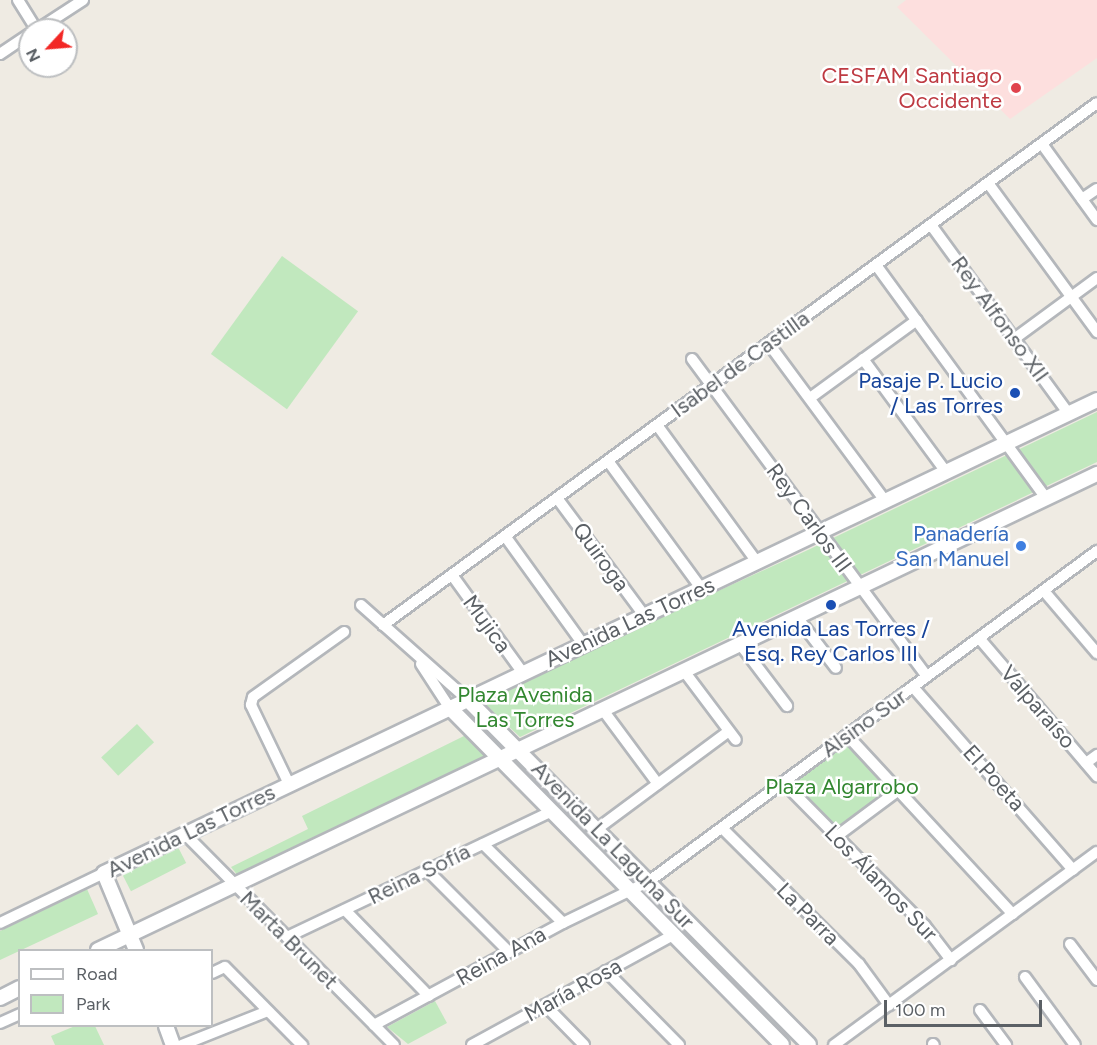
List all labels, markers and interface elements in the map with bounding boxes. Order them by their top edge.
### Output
north arrow [18,18,78,78]
text: N [22,46,44,65]
place label: CESFAM Santiago Occidente [821,62,1002,113]
marker: CESFAM Santiago Occidente [1007,79,1025,97]
street label: Rey Alfonso XII [945,251,1055,387]
street label: Isabel de Castilla [666,305,814,423]
place label: Pasaje P. Lucio / Las Torres [858,367,1003,418]
marker: Pasaje P. Lucio / Las Torres [1008,386,1022,400]
street label: Rey Carlos III [761,458,857,578]
street label: Quiroga [567,517,635,597]
place label: Panadería San Manuel [895,520,1009,572]
marker: Panadería San Manuel [1014,539,1028,553]
street label: Avenida Las Torres [541,571,719,673]
street label: Mujica [457,590,517,658]
marker: Avenida Las Torres / Esq. Rey Carlos III [824,598,838,612]
place label: Avenida Las Torres / Esq. Rey Carlos III [732,615,930,666]
street label: Valparaíso [995,660,1081,754]
park label: Plaza Avenida Las Torres [457,681,593,732]
street label: Alsino Sur [816,683,912,763]
street label: El Poeta [957,739,1031,817]
street label: Avenida La Laguna Sur [526,756,700,934]
park label: Plaza Algarrobo [765,774,919,800]
street label: Avenida Las Torres [103,779,279,883]
street label: Los Álamos Sur [819,819,943,947]
street label: Reina Sofía [364,838,474,910]
street label: La Parra [771,877,845,951]
street label: Marta Brunet [234,885,344,995]
street label: Reina Ana [452,921,550,991]
legend [18,949,213,1027]
street label: María Rosa [520,953,626,1027]
text: Road [76,963,117,985]
scale bar [887,988,1044,1026]
text: Park [76,993,110,1015]
text: 100 m [895,999,945,1021]

